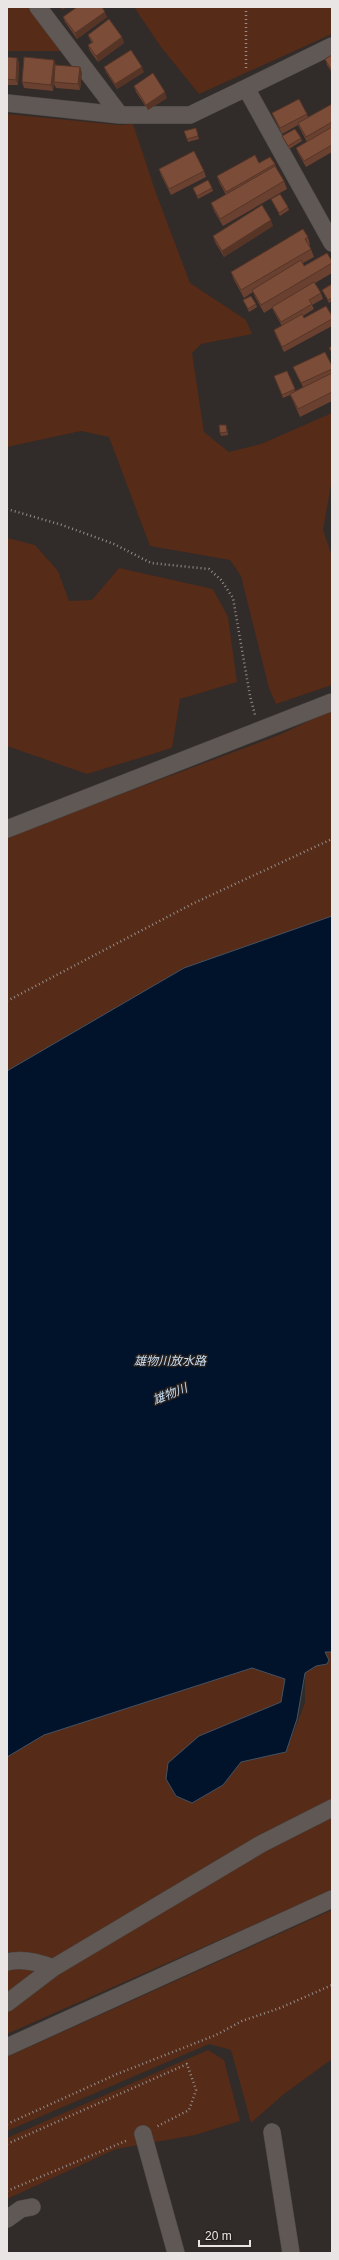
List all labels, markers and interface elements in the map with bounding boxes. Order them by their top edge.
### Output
water label: 雄物川放水路 [134,1354,207,1368]
water label: 雄物川 [151,1380,191,1407]
scale bar [199,2222,250,2248]
text: 20 m [205,2229,232,2243]

